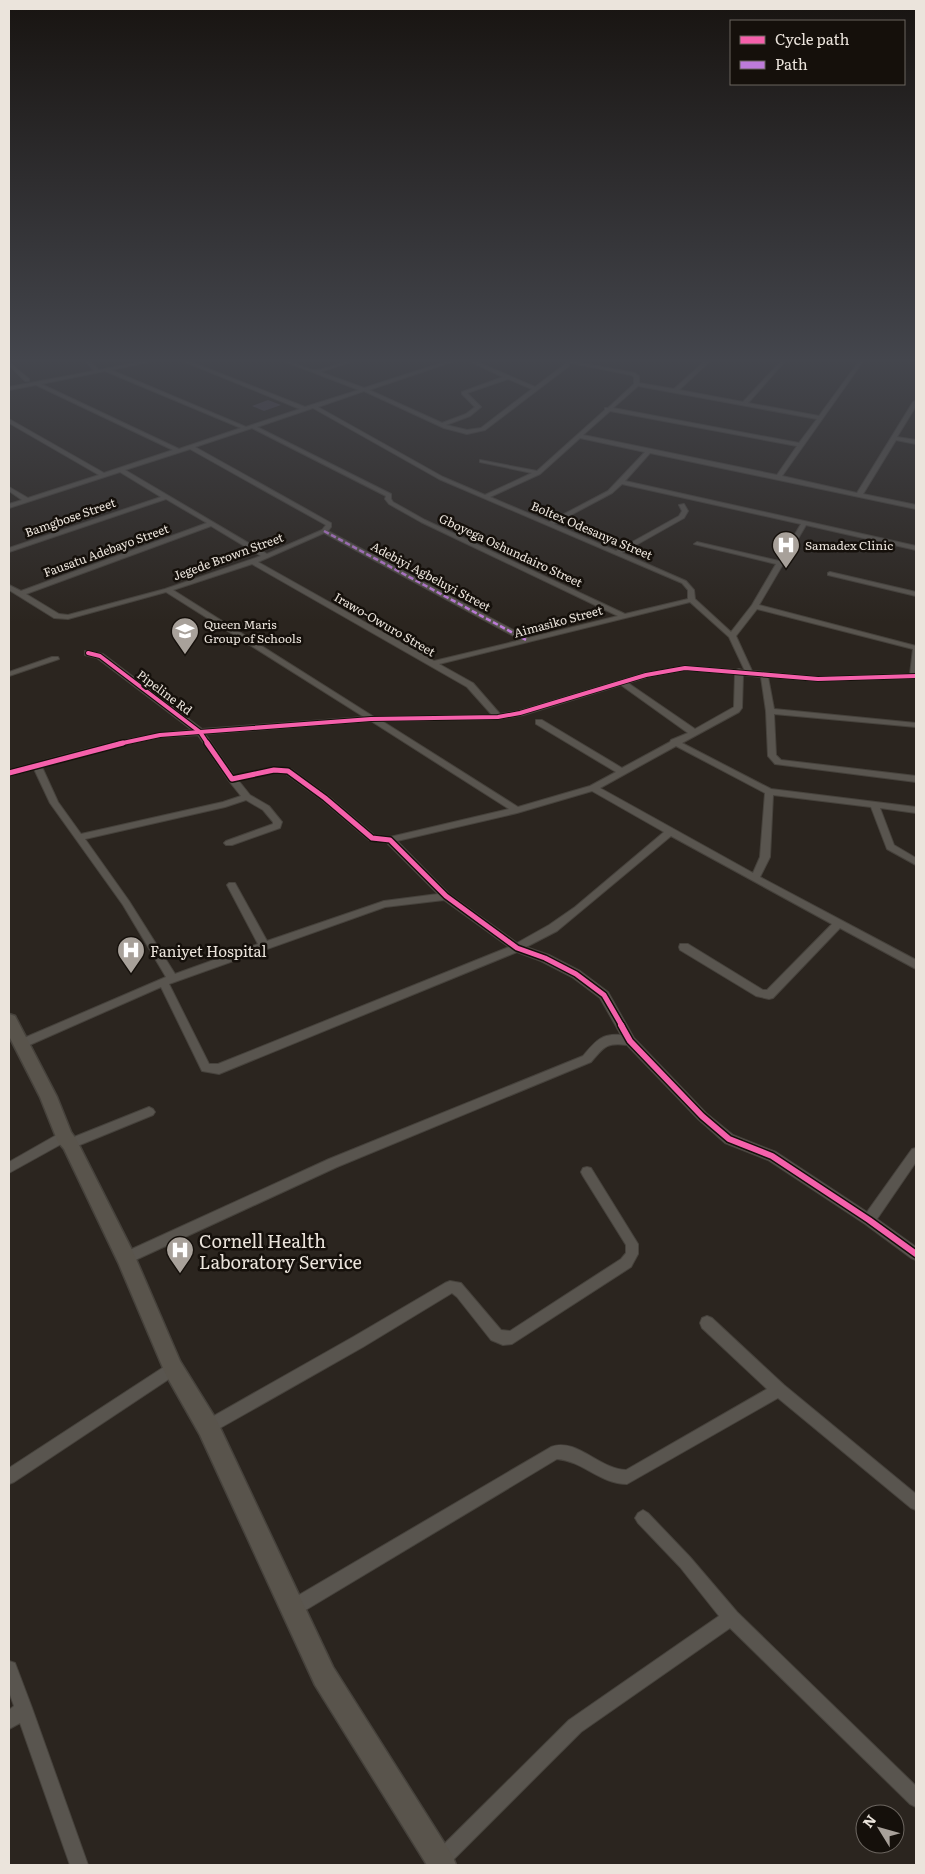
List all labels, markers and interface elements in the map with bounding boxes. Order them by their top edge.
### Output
legend [730,20,905,85]
text: Cycle path [775,27,850,50]
text: Path [775,52,808,75]
street label: Bamgbose Street [22,493,118,541]
street label: Boltex Odesanya Street [529,496,656,564]
street label: Gboyega Oshundairo Street [436,509,586,591]
street label: Fausatu Adebayo Street [41,519,171,581]
street label: Jegede Brown Street [170,528,286,584]
hospital icon: Samadex Clinic [771,530,801,569]
place label: Samadex Clinic [805,536,893,554]
street label: Adebiyi Agbeluyi Street [368,537,494,615]
street label: Irawo-Owuro Street [331,588,439,660]
street label: Aimasiko Street [512,600,605,641]
place label: Queen Maris Group of Schools [204,615,302,647]
school or university icon: Queen Maris Group of Schools [170,616,200,655]
street label: Pipeline Rd [134,665,197,719]
hospital icon: Faniyet Hospital [116,935,146,974]
place label: Faniyet Hospital [150,939,267,962]
place label: Cornell Health Laboratory Service [199,1227,362,1275]
hospital icon: Cornell Health Laboratory Service [165,1235,195,1274]
north arrow [855,1804,905,1854]
text: N [857,1810,880,1831]

